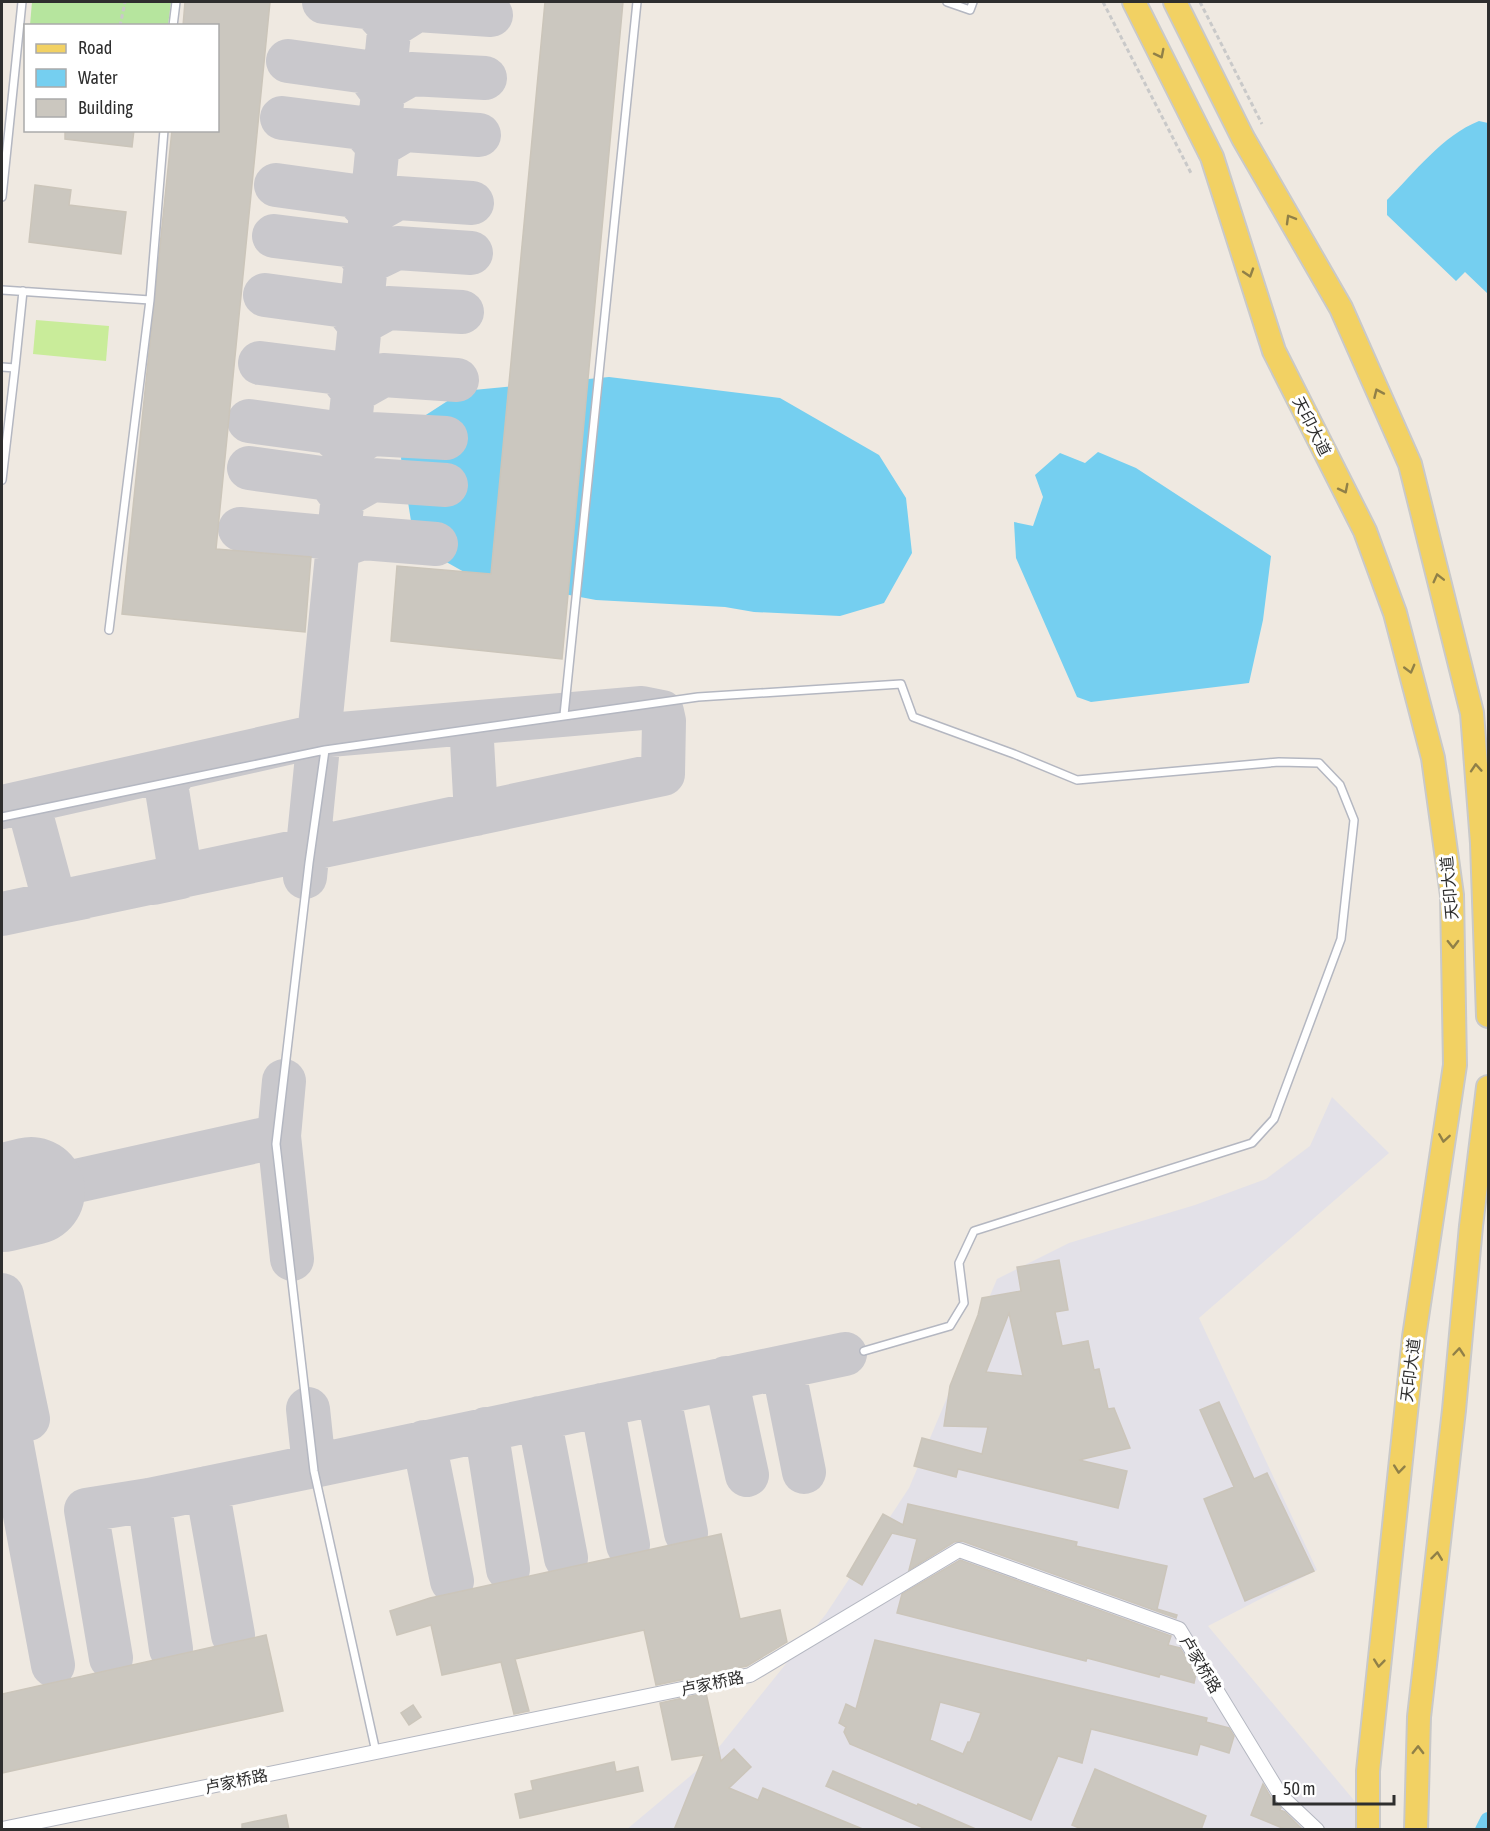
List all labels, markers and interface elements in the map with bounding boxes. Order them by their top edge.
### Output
legend [24,24,219,132]
text: Road [78,37,112,58]
one-way arrow [1153,47,1165,58]
text: Water [78,67,118,88]
text: Building [78,97,133,118]
one-way arrow [1286,215,1297,225]
one-way arrow [1242,267,1254,278]
one-way arrow [1374,388,1386,399]
street label: 天印大道 [1289,393,1335,459]
one-way arrow [1337,483,1348,494]
one-way arrow [1433,573,1446,583]
one-way arrow [1402,664,1415,674]
one-way arrow [1470,764,1483,773]
street label: 天印大道 [1437,855,1461,921]
one-way arrow [1447,939,1459,948]
one-way arrow [1438,1133,1450,1143]
street label: 天印大道 [1397,1337,1423,1403]
one-way arrow [1452,1347,1465,1356]
one-way arrow [1393,1464,1406,1473]
one-way arrow [1431,1552,1443,1561]
street label: 卢家桥路 [1177,1632,1225,1696]
one-way arrow [1373,1658,1386,1667]
street label: 卢家桥路 [679,1668,745,1698]
one-way arrow [1412,1746,1424,1755]
street label: 卢家桥路 [203,1766,269,1796]
scale bar [1274,1768,1394,1806]
text: 50 m [1283,1778,1315,1799]

